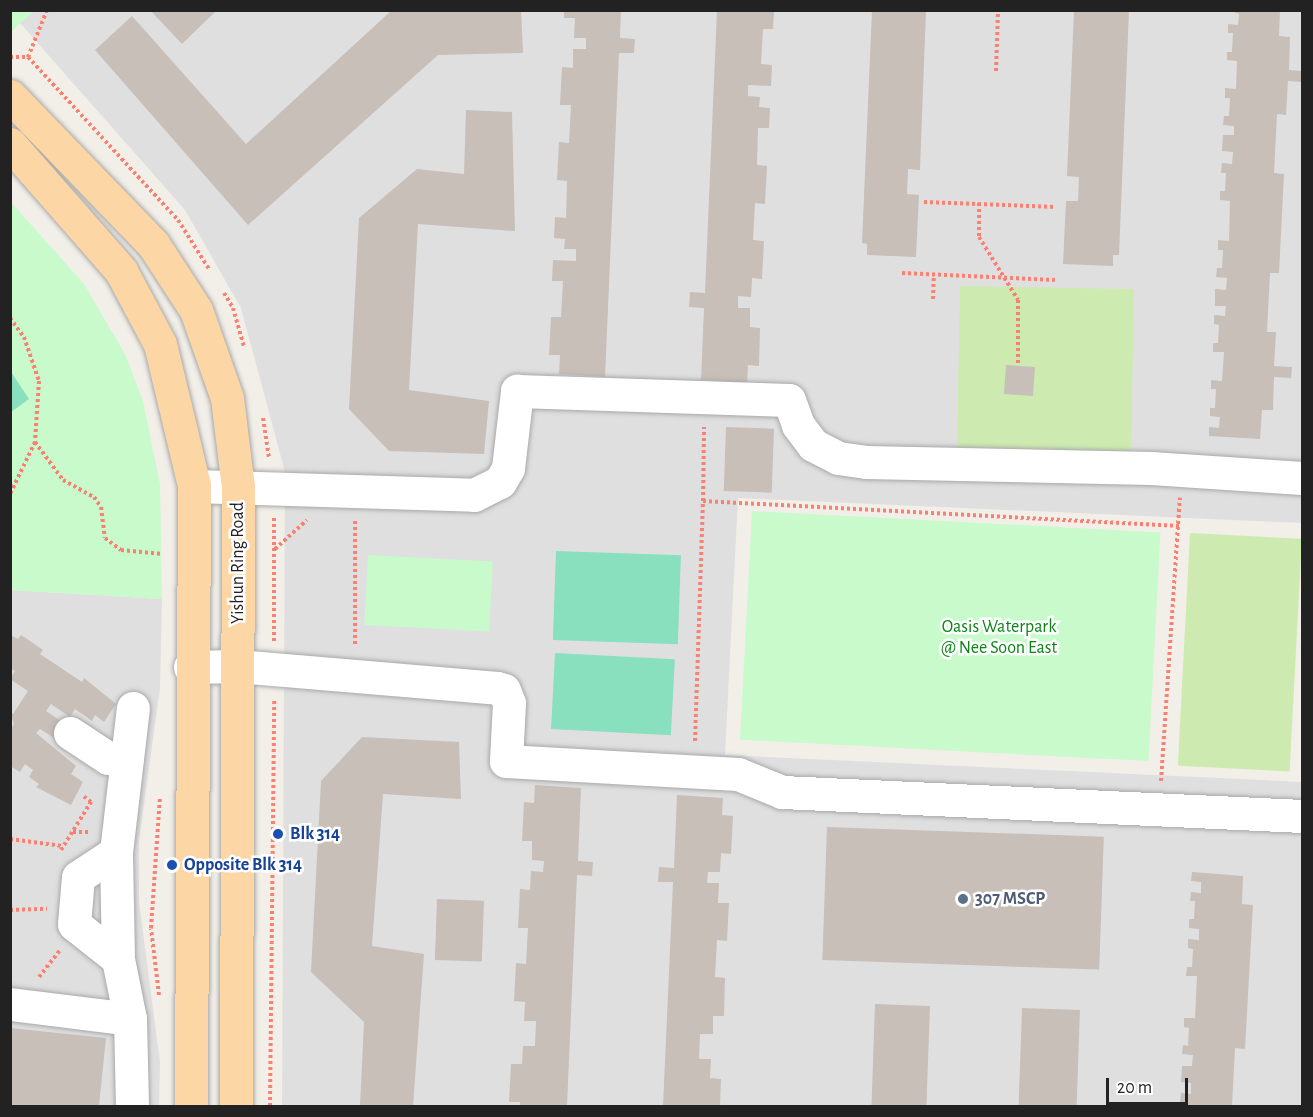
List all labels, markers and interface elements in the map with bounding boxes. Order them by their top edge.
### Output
street label: Yishun Ring Road [227,502,249,624]
park label: Oasis Waterpark @ Nee Soon East [941,617,1057,660]
place label: Blk 314 [290,823,340,845]
marker: Blk 314 [271,827,285,841]
place label: Opposite Blk 314 [184,854,302,876]
marker: Opposite Blk 314 [165,858,179,872]
place label: 307 MSCP [975,888,1045,910]
marker: 307 MSCP [956,892,970,906]
scale bar [1109,1066,1192,1104]
text: 20 m [1117,1079,1152,1097]

